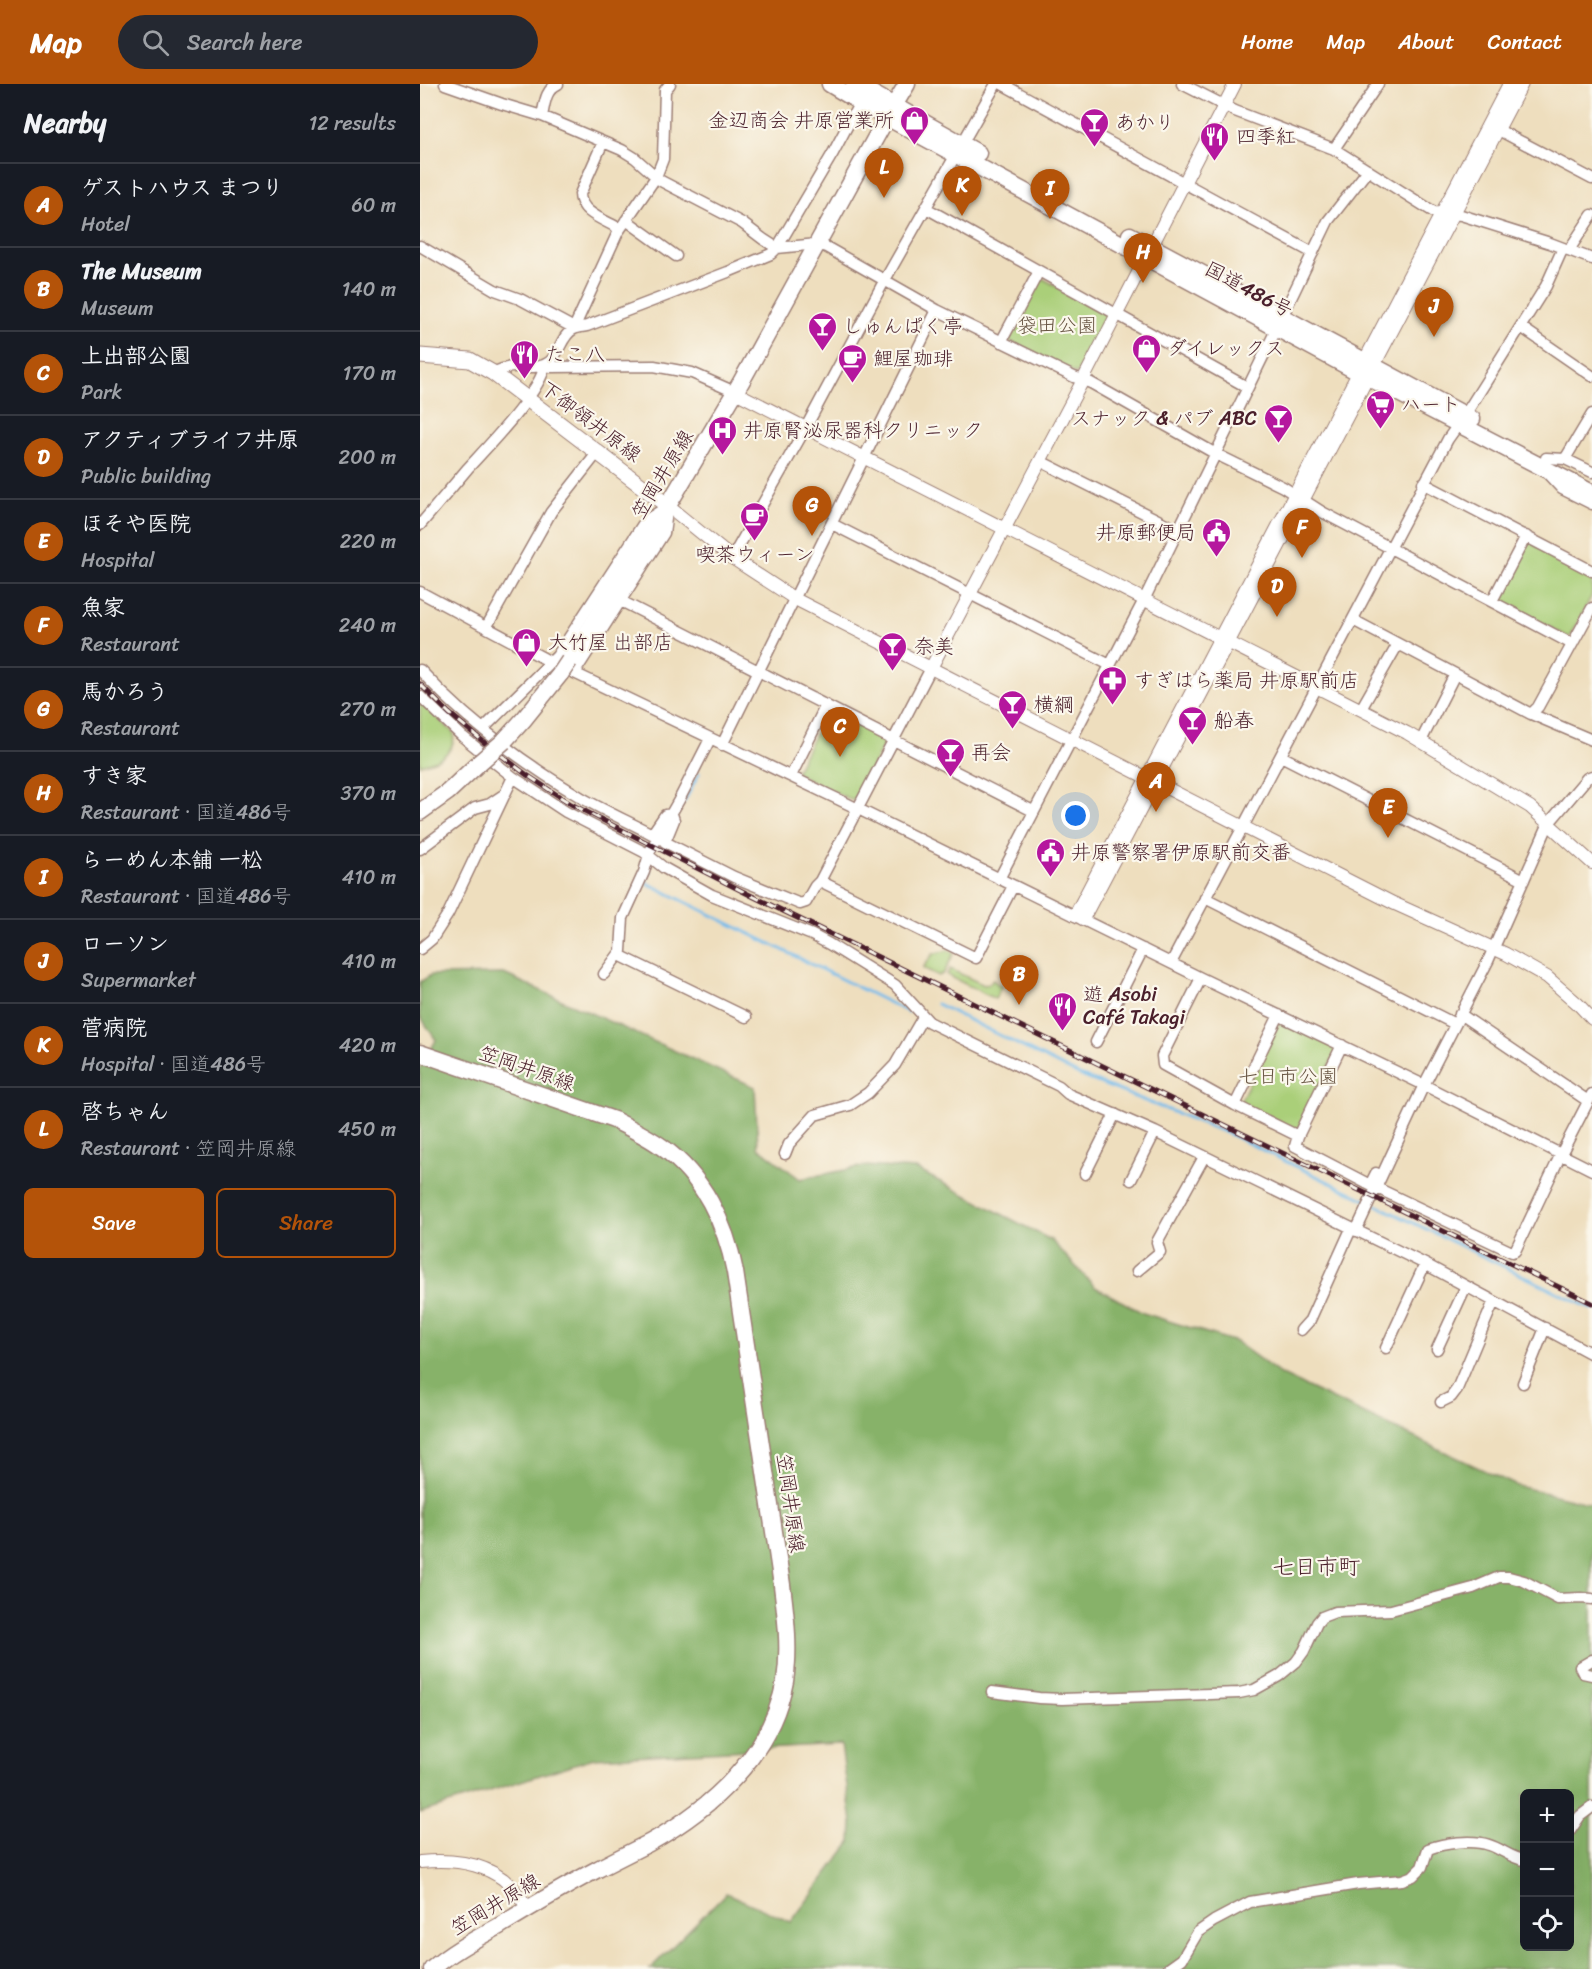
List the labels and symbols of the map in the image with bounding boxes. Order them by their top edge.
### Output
place label: 金辺商会 井原営業所 [709,103,894,138]
shop icon: 金辺商会 井原営業所 [899,104,931,146]
place label: あかり [1115,105,1175,140]
bar icon: あかり [1078,106,1110,148]
place label: 四季紅 [1236,119,1296,154]
restaurant icon: 四季紅 [1199,120,1231,162]
pin: L [864,148,904,198]
pin: K [942,166,982,216]
pin: I [1030,170,1070,219]
pin: H [1124,234,1162,283]
street label: 国道486号 [1198,251,1299,327]
pin: J [1414,288,1454,337]
park label: 袋田公園 [1017,308,1097,343]
place label: しゅんぱく亭 [843,309,963,344]
bar icon: しゅんぱく亭 [806,310,838,352]
place label: ダイレックス [1167,331,1285,366]
shop icon: ダイレックス [1130,332,1162,374]
place label: たこ八 [545,337,605,372]
restaurant icon: たこ八 [508,338,540,380]
place label: 鯉屋珈琲 [873,341,953,376]
cafe icon: 鯉屋珈琲 [836,342,868,384]
street label: 下御領井原線 [532,371,649,471]
place label: ハート [1401,387,1461,422]
supermarket icon: ハート [1364,388,1396,430]
place label: スナック & パブ ABC [1071,401,1258,436]
bar icon: スナック & パブ ABC [1262,402,1294,444]
place label: 井原腎泌尿器科クリニック [743,413,983,448]
hospital icon: 井原腎泌尿器科クリニック [706,414,738,456]
street label: 笠岡井原線 [622,422,703,526]
pin: G [792,486,832,536]
cafe icon: 喫茶ウィーン [739,500,771,542]
pin: F [1282,508,1322,558]
place label: 井原郵便局 [1096,515,1196,550]
public building icon: 井原郵便局 [1201,516,1233,558]
place label: 喫茶ウィーン [696,537,814,572]
pin: D [1258,568,1296,617]
place label: 大竹屋 出部店 [548,625,673,660]
shop icon: 大竹屋 出部店 [511,626,543,668]
place label: 奈美 [914,629,954,664]
bar icon: 奈美 [877,630,909,672]
place label: すぎはら薬局 井原駅前店 [1134,663,1359,698]
pharmacy icon: すぎはら薬局 井原駅前店 [1097,664,1129,706]
place label: 横綱 [1034,687,1074,722]
bar icon: 横綱 [997,688,1029,730]
place label: 船春 [1214,703,1254,738]
bar icon: 船春 [1177,704,1209,746]
pin: C [820,708,860,757]
place label: 再会 [971,735,1011,770]
bar icon: 再会 [934,736,966,778]
pin: A [1136,762,1176,812]
pin: E [1368,788,1408,838]
your location [1061,801,1090,830]
place label: 井原警察署伊原駅前交番 [1071,835,1291,870]
public building icon: 井原警察署伊原駅前交番 [1034,836,1066,878]
pin: B [1000,956,1038,1005]
place label: 遊 Asobi Café Takagi [1083,977,1186,1035]
restaurant icon: 遊 Asobi Café Takagi [1046,990,1078,1032]
street label: 笠岡井原線 [474,1036,580,1101]
park label: 七日市公園 [1238,1059,1338,1094]
street label: 笠岡井原線 [766,1451,815,1555]
district label: 七日市町 [1272,1547,1360,1586]
street label: 笠岡井原線 [443,1864,547,1945]

